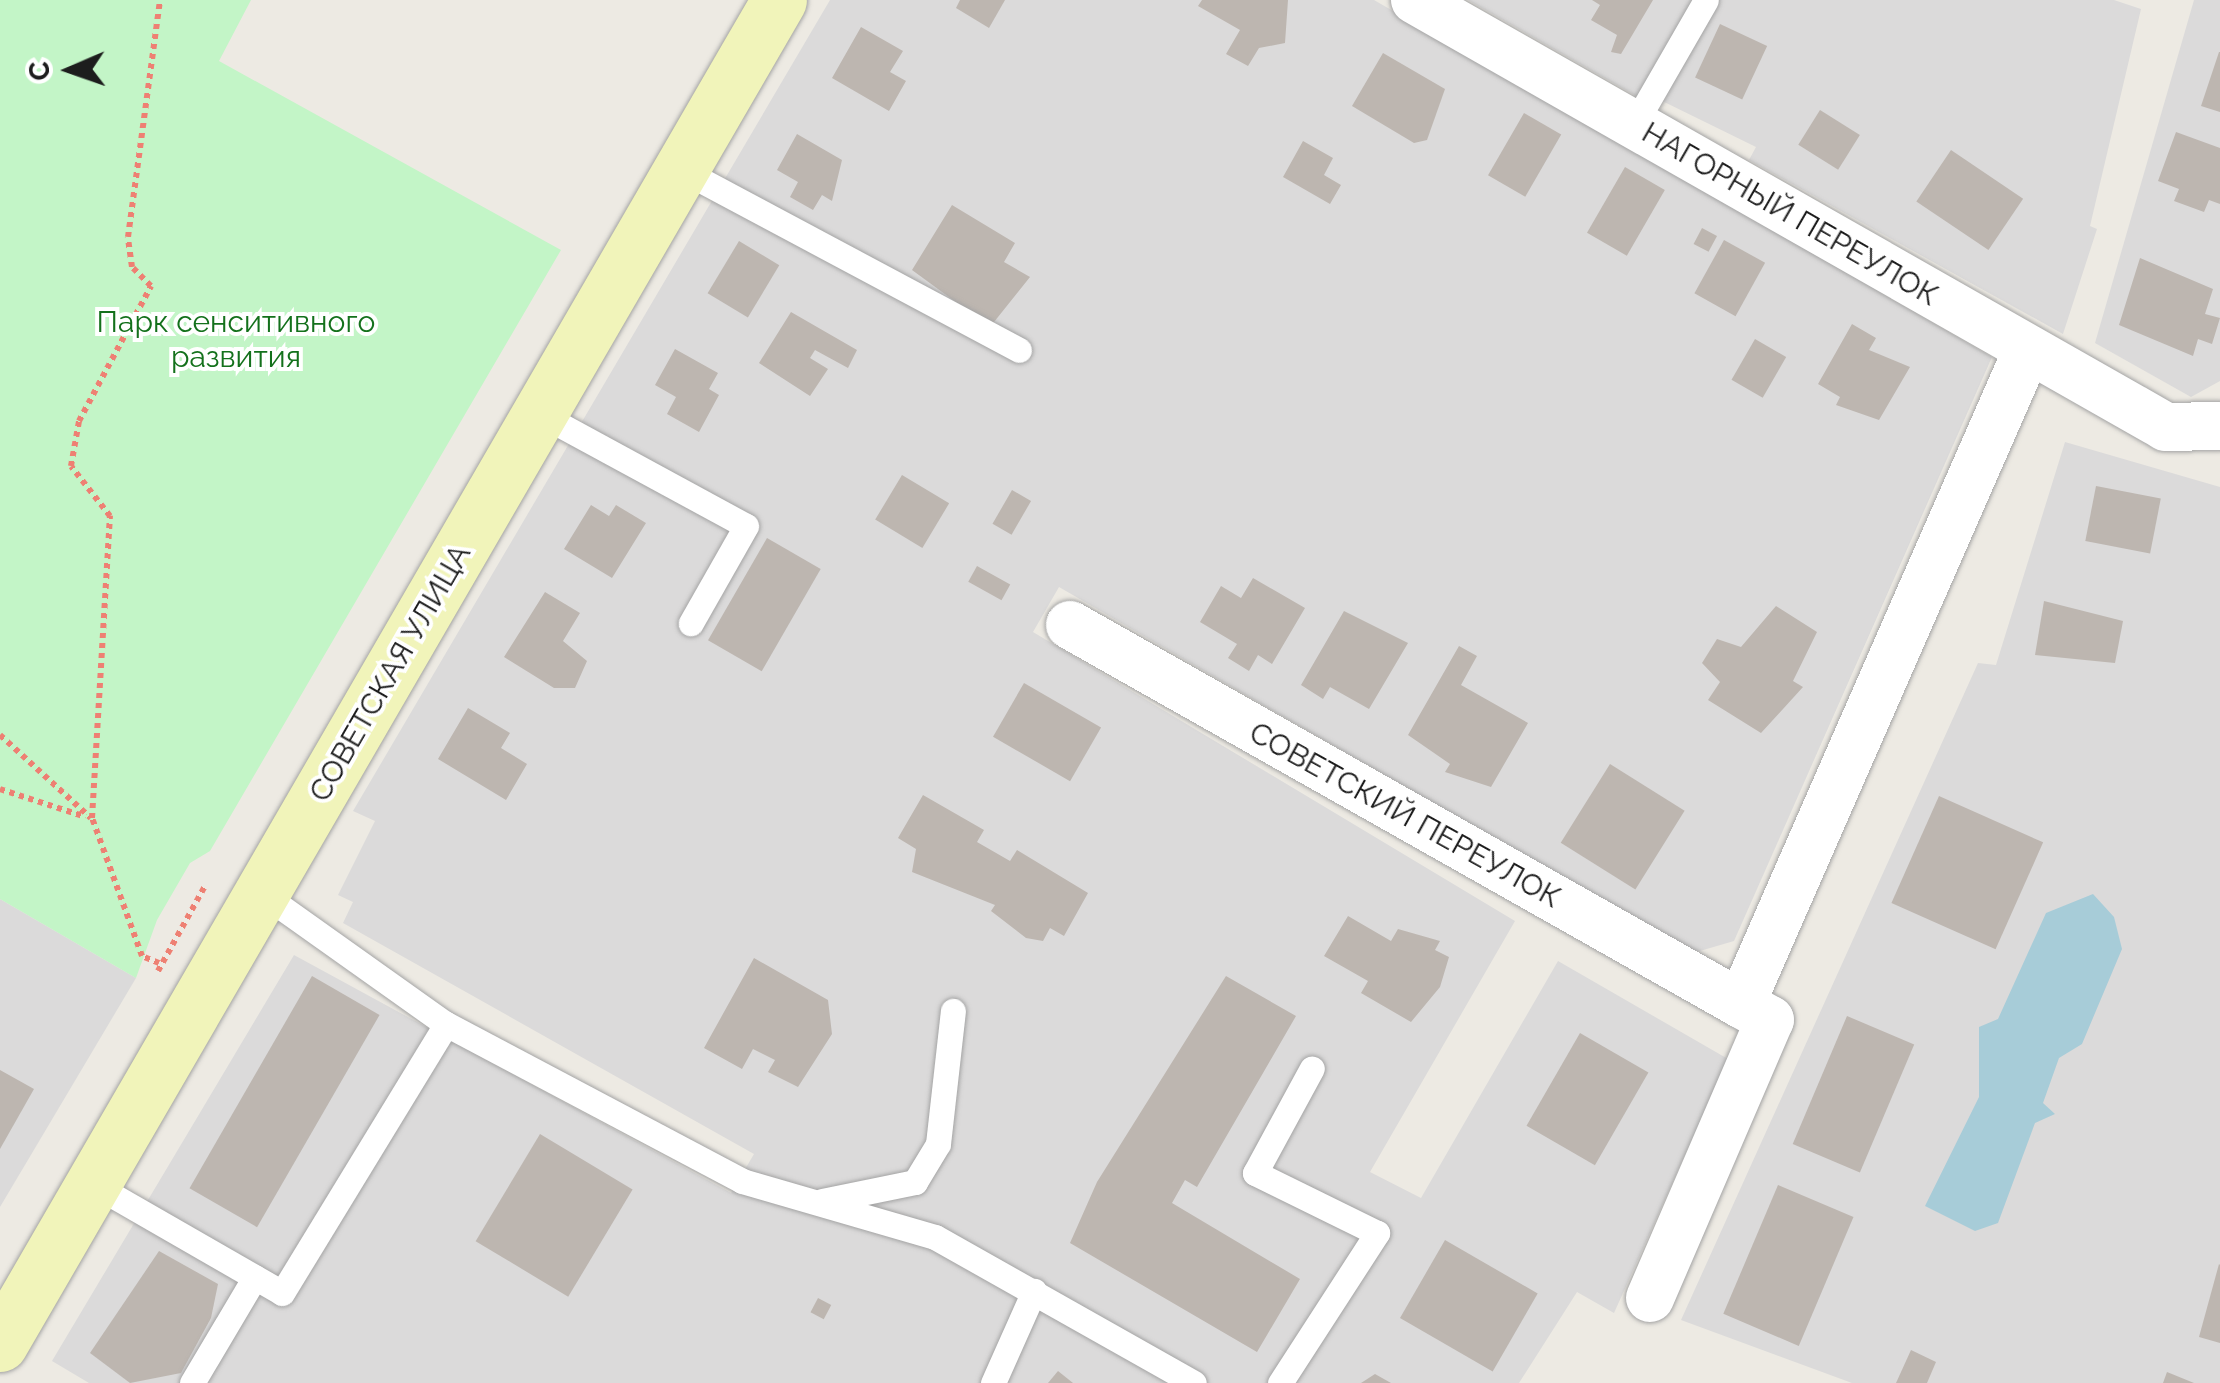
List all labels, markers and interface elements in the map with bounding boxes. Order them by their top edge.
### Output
north arrow [20,20,120,120]
text: С [23,61,56,81]
street label: НАГОРНЫЙ ПЕРЕУЛОК [1636,114,1944,314]
park label: Парк сенситивного развития [97,304,375,374]
street label: СОВЕТСКАЯ УЛИЦА [302,538,478,808]
street label: СОВЕТСКИЙ ПЕРЕУЛОК [1243,714,1567,916]

